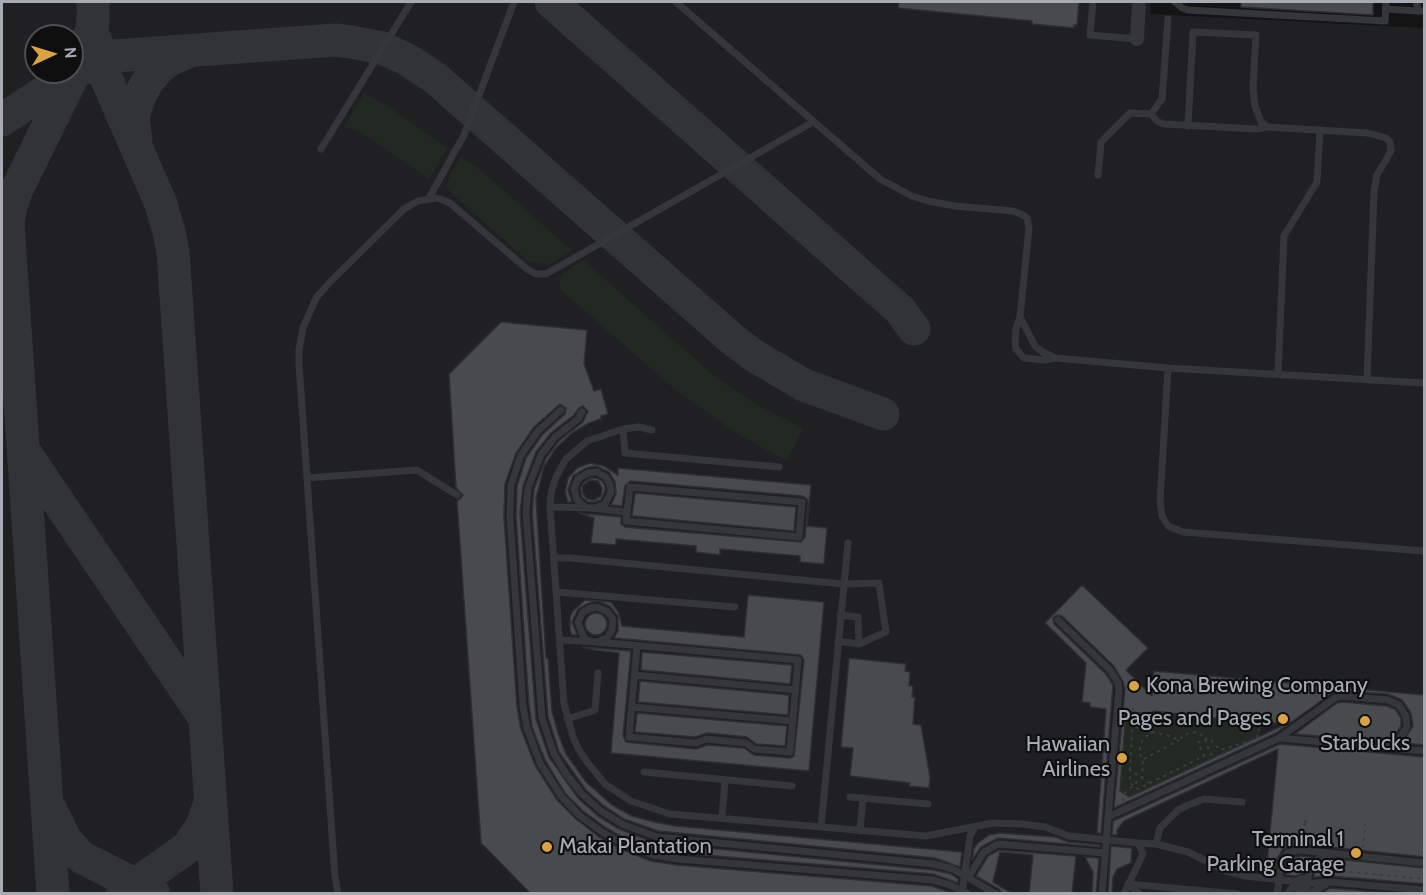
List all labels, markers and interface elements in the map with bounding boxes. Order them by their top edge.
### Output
north arrow [24,24,84,84]
text: N [61,47,80,59]
place label: Kona Brewing Company [1146,673,1368,699]
marker: Kona Brewing Company [1127,679,1141,693]
place label: Pages and Pages [1118,706,1271,732]
marker: Pages and Pages [1276,712,1290,726]
marker: Starbucks [1358,714,1372,728]
place label: Starbucks [1320,731,1410,757]
place label: Hawaiian Airlines [1026,732,1110,784]
marker: Hawaiian Airlines [1115,751,1129,765]
place label: Terminal 1 Parking Garage [1207,827,1344,878]
place label: Makai Plantation [559,834,712,860]
marker: Makai Plantation [540,840,554,854]
marker: Terminal 1 Parking Garage [1349,846,1363,860]

